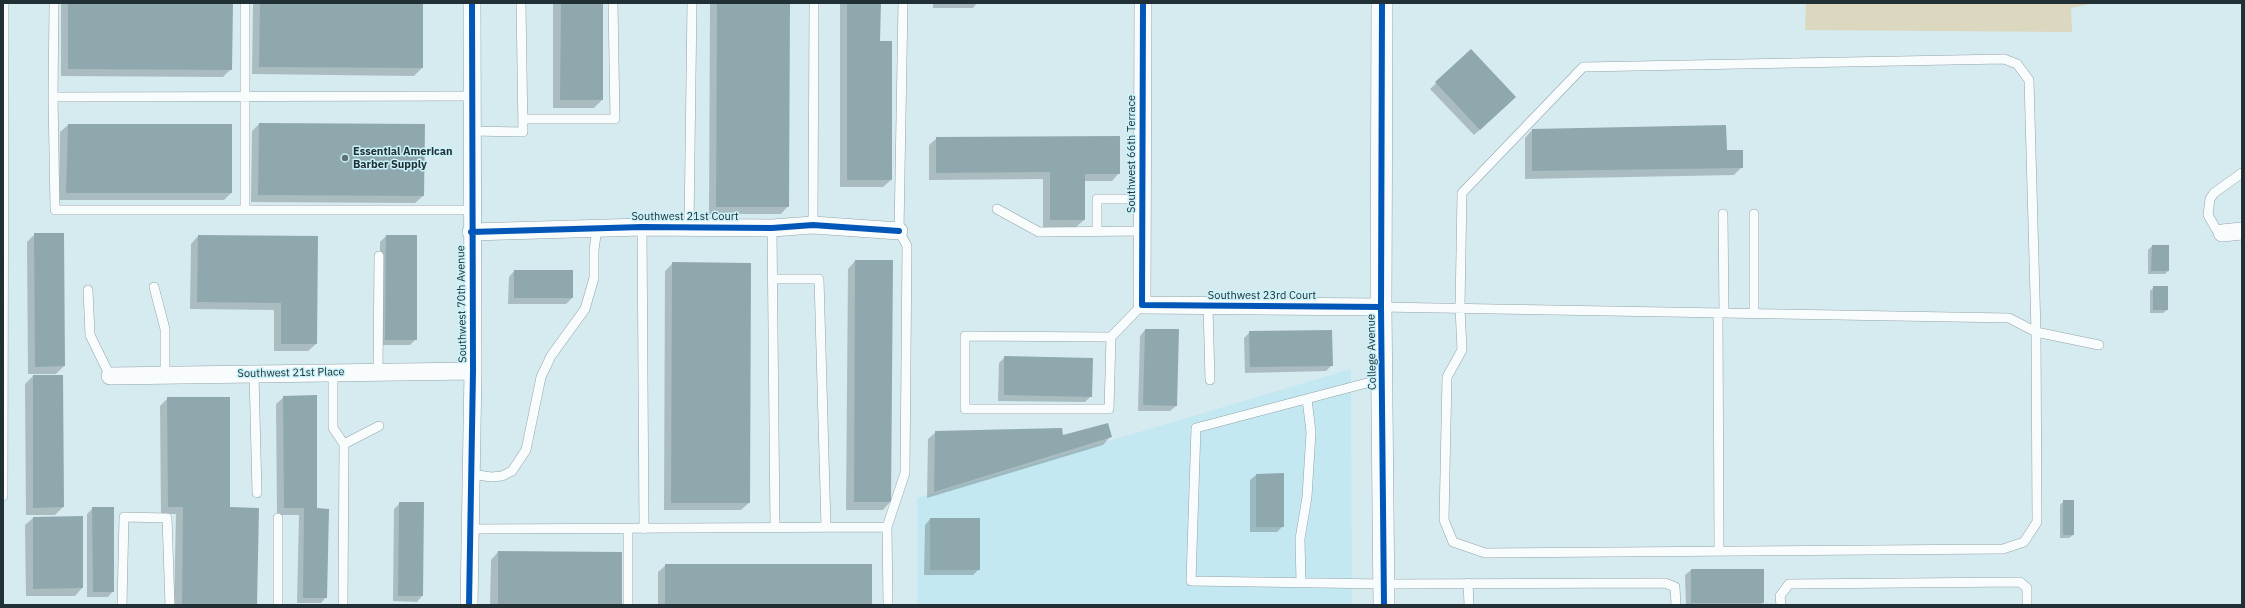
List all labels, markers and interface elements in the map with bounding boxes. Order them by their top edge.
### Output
street label: Southwest 66th Terrace [1125,95,1139,213]
place label: Essential American Barber Supply [353,145,453,171]
marker: Essential American Barber Supply [340,153,350,163]
street label: Southwest 21st Court [631,210,739,224]
street label: Southwest 70th Avenue [454,245,470,363]
street label: Southwest 23rd Court [1208,289,1316,303]
street label: College Avenue [1365,314,1379,390]
street label: Southwest 21st Place [237,365,345,381]

